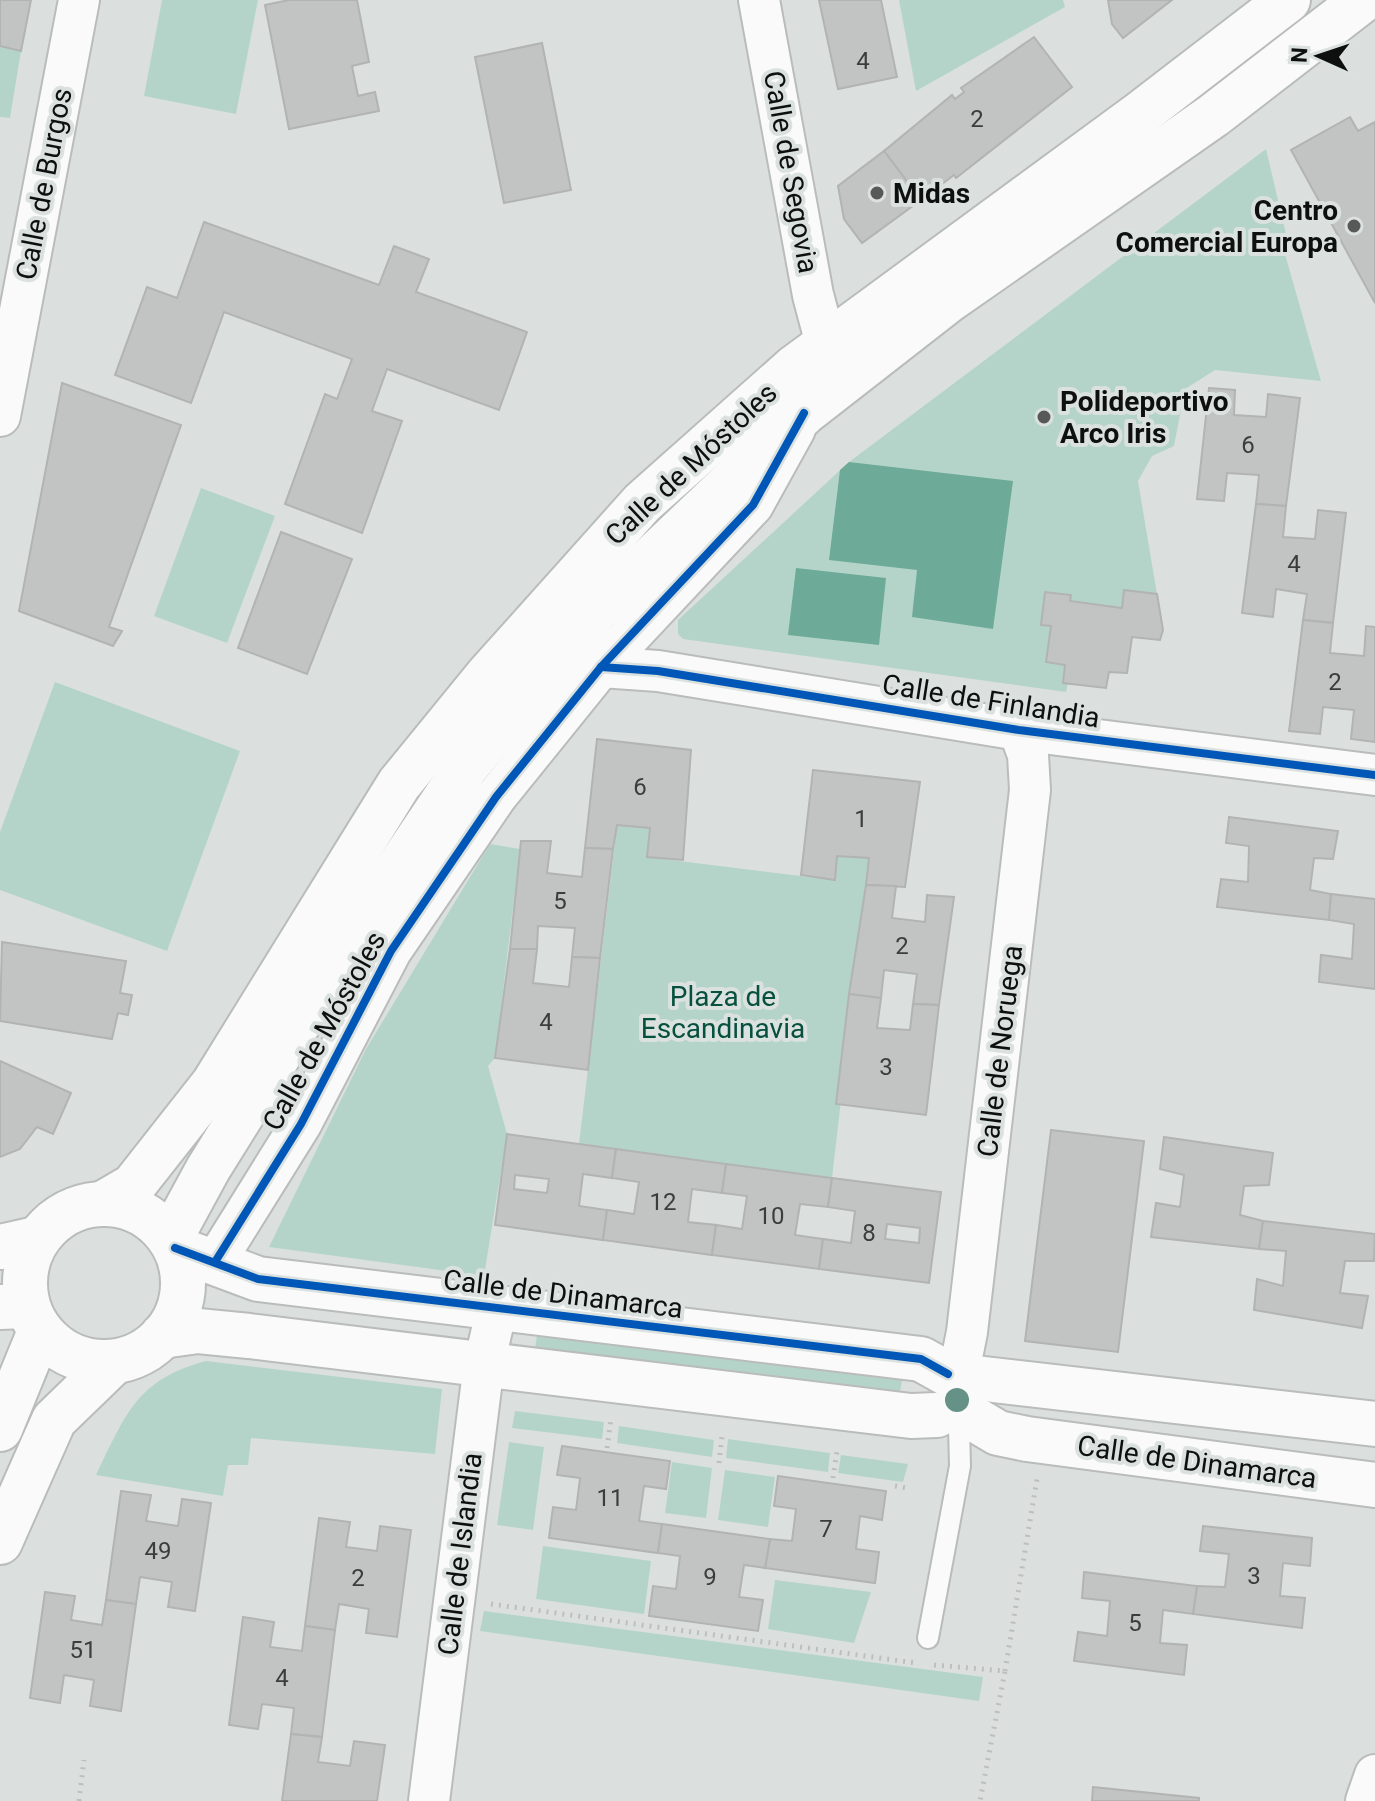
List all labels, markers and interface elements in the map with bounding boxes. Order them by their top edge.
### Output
north arrow [1279,16,1359,96]
house number: 4 [856,47,870,75]
text: N [1287,47,1312,63]
street label: Calle de Segovia [757,68,825,276]
street label: Calle de Burgos [9,85,79,283]
house number: 2 [970,105,984,133]
place label: Midas [893,177,970,210]
marker: Midas [868,184,886,202]
place label: Centro Comercial Europa [1116,194,1338,259]
marker: Centro Comercial Europa [1345,217,1363,235]
street label: Calle de Móstoles [598,376,784,552]
place label: Polideportivo Arco Iris [1060,385,1229,450]
marker: Polideportivo Arco Iris [1035,408,1053,426]
house number: 6 [1241,431,1255,459]
house number: 4 [1287,550,1301,578]
street label: Calle de Finlandia [880,668,1102,734]
house number: 2 [1328,668,1342,696]
house number: 6 [633,773,647,801]
house number: 1 [854,805,868,833]
house number: 5 [553,887,567,915]
street label: Calle de Móstoles [256,926,392,1136]
house number: 2 [895,932,909,960]
street label: Calle de Noruega [971,943,1029,1159]
park label: Plaza de Escandinavia [641,980,805,1045]
house number: 4 [539,1008,553,1036]
house number: 3 [879,1053,893,1081]
house number: 12 [650,1188,676,1216]
house number: 10 [758,1202,784,1230]
house number: 8 [862,1219,876,1247]
street label: Calle de Dinamarca [441,1263,685,1325]
street label: Calle de Dinamarca [1075,1429,1319,1495]
street label: Calle de Islandia [431,1451,489,1657]
house number: 11 [597,1484,623,1512]
house number: 7 [819,1515,833,1543]
house number: 49 [145,1537,171,1565]
house number: 3 [1247,1562,1261,1590]
house number: 9 [703,1563,717,1591]
house number: 2 [351,1564,365,1592]
house number: 5 [1128,1609,1142,1637]
house number: 51 [70,1636,96,1664]
house number: 4 [275,1664,289,1692]

